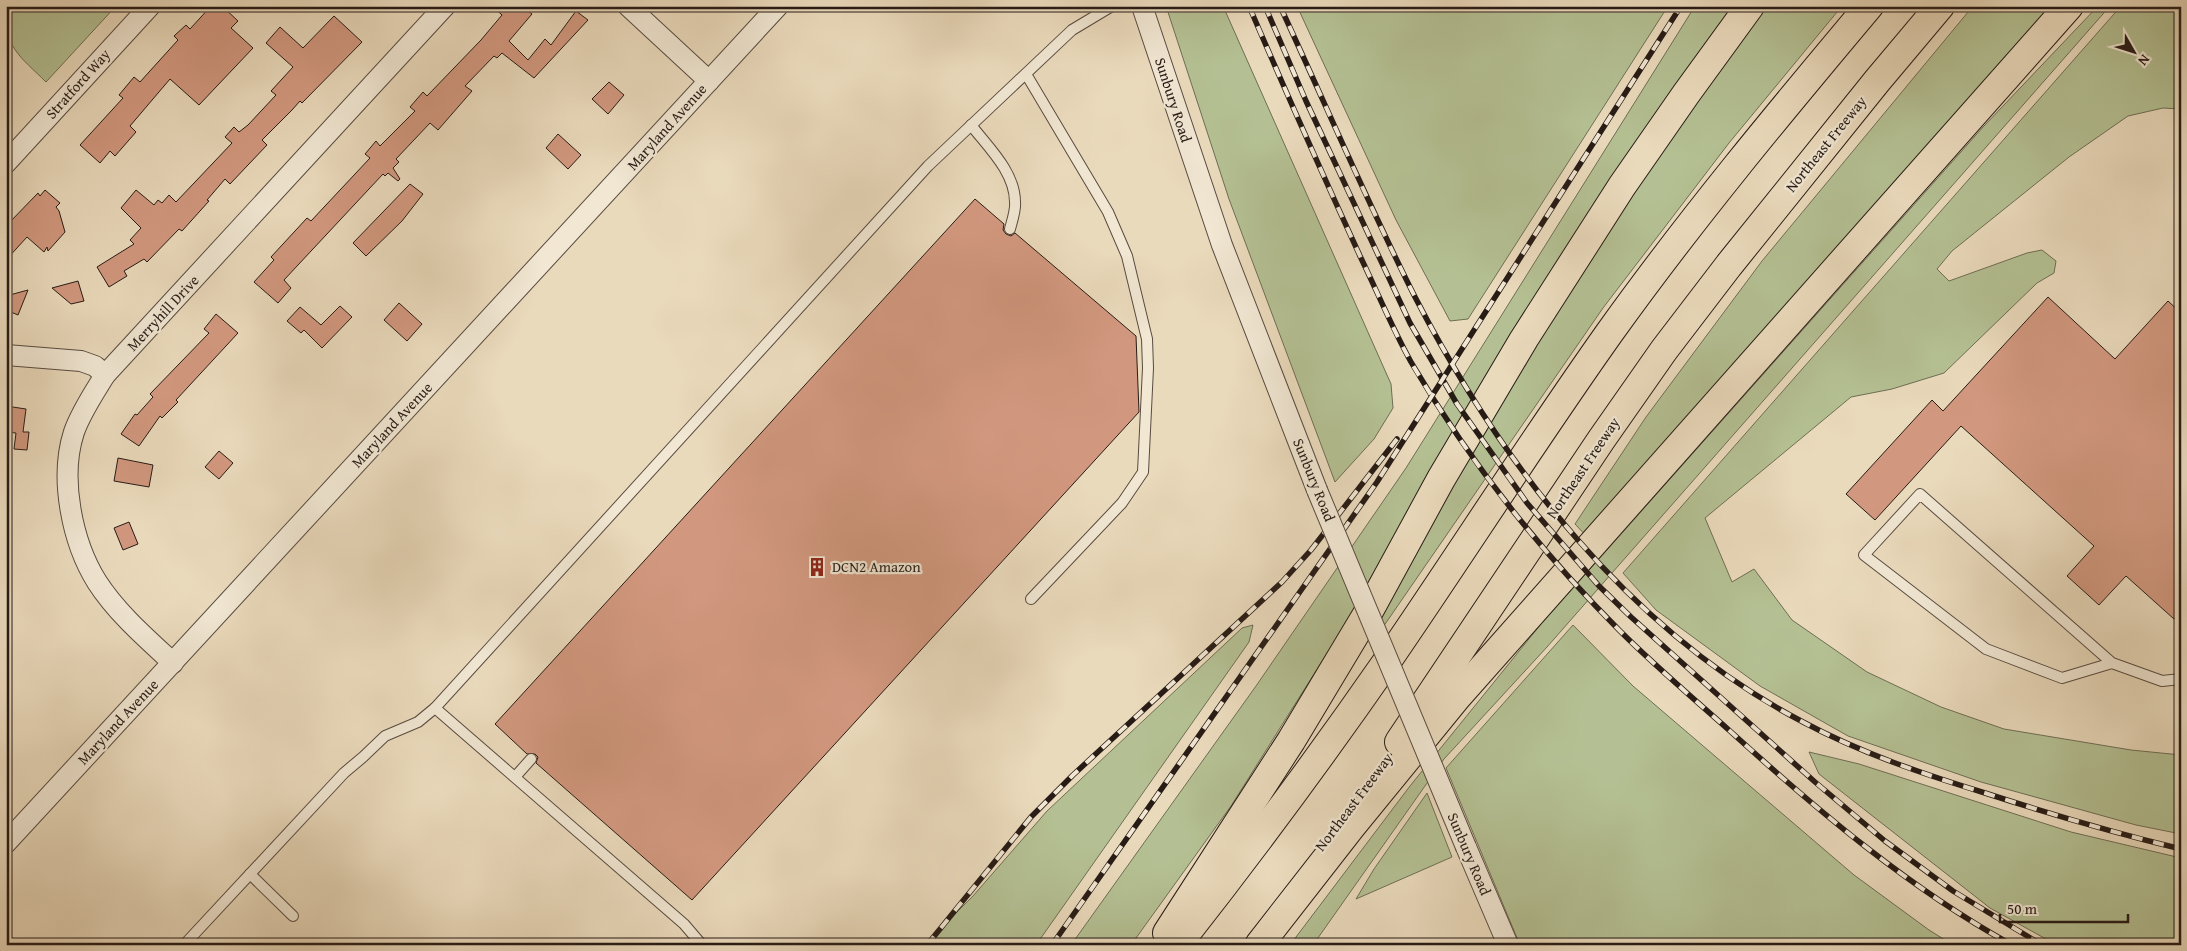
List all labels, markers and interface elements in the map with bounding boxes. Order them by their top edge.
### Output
north arrow [2110,28,2160,78]
street label: Stratford Way [41,44,115,123]
text: N [2133,50,2155,71]
street label: Sunbury Road [1150,55,1197,145]
street label: Maryland Avenue [622,79,711,175]
street label: Northeast Freeway [1780,91,1871,196]
street label: Merryhill Drive [122,270,203,355]
street label: Maryland Avenue [346,377,437,472]
street label: Northeast Freeway [1541,412,1625,523]
street label: Sunbury Road [1288,435,1341,525]
building icon: DCN2 Amazon [806,556,828,578]
place label: DCN2 Amazon [832,556,921,577]
street label: Maryland Avenue [72,674,163,769]
street label: Northeast Freeway [1310,748,1398,855]
street label: Sunbury Road [1443,809,1496,898]
scale bar [2000,891,2127,923]
text: 50 m [2007,898,2038,919]

